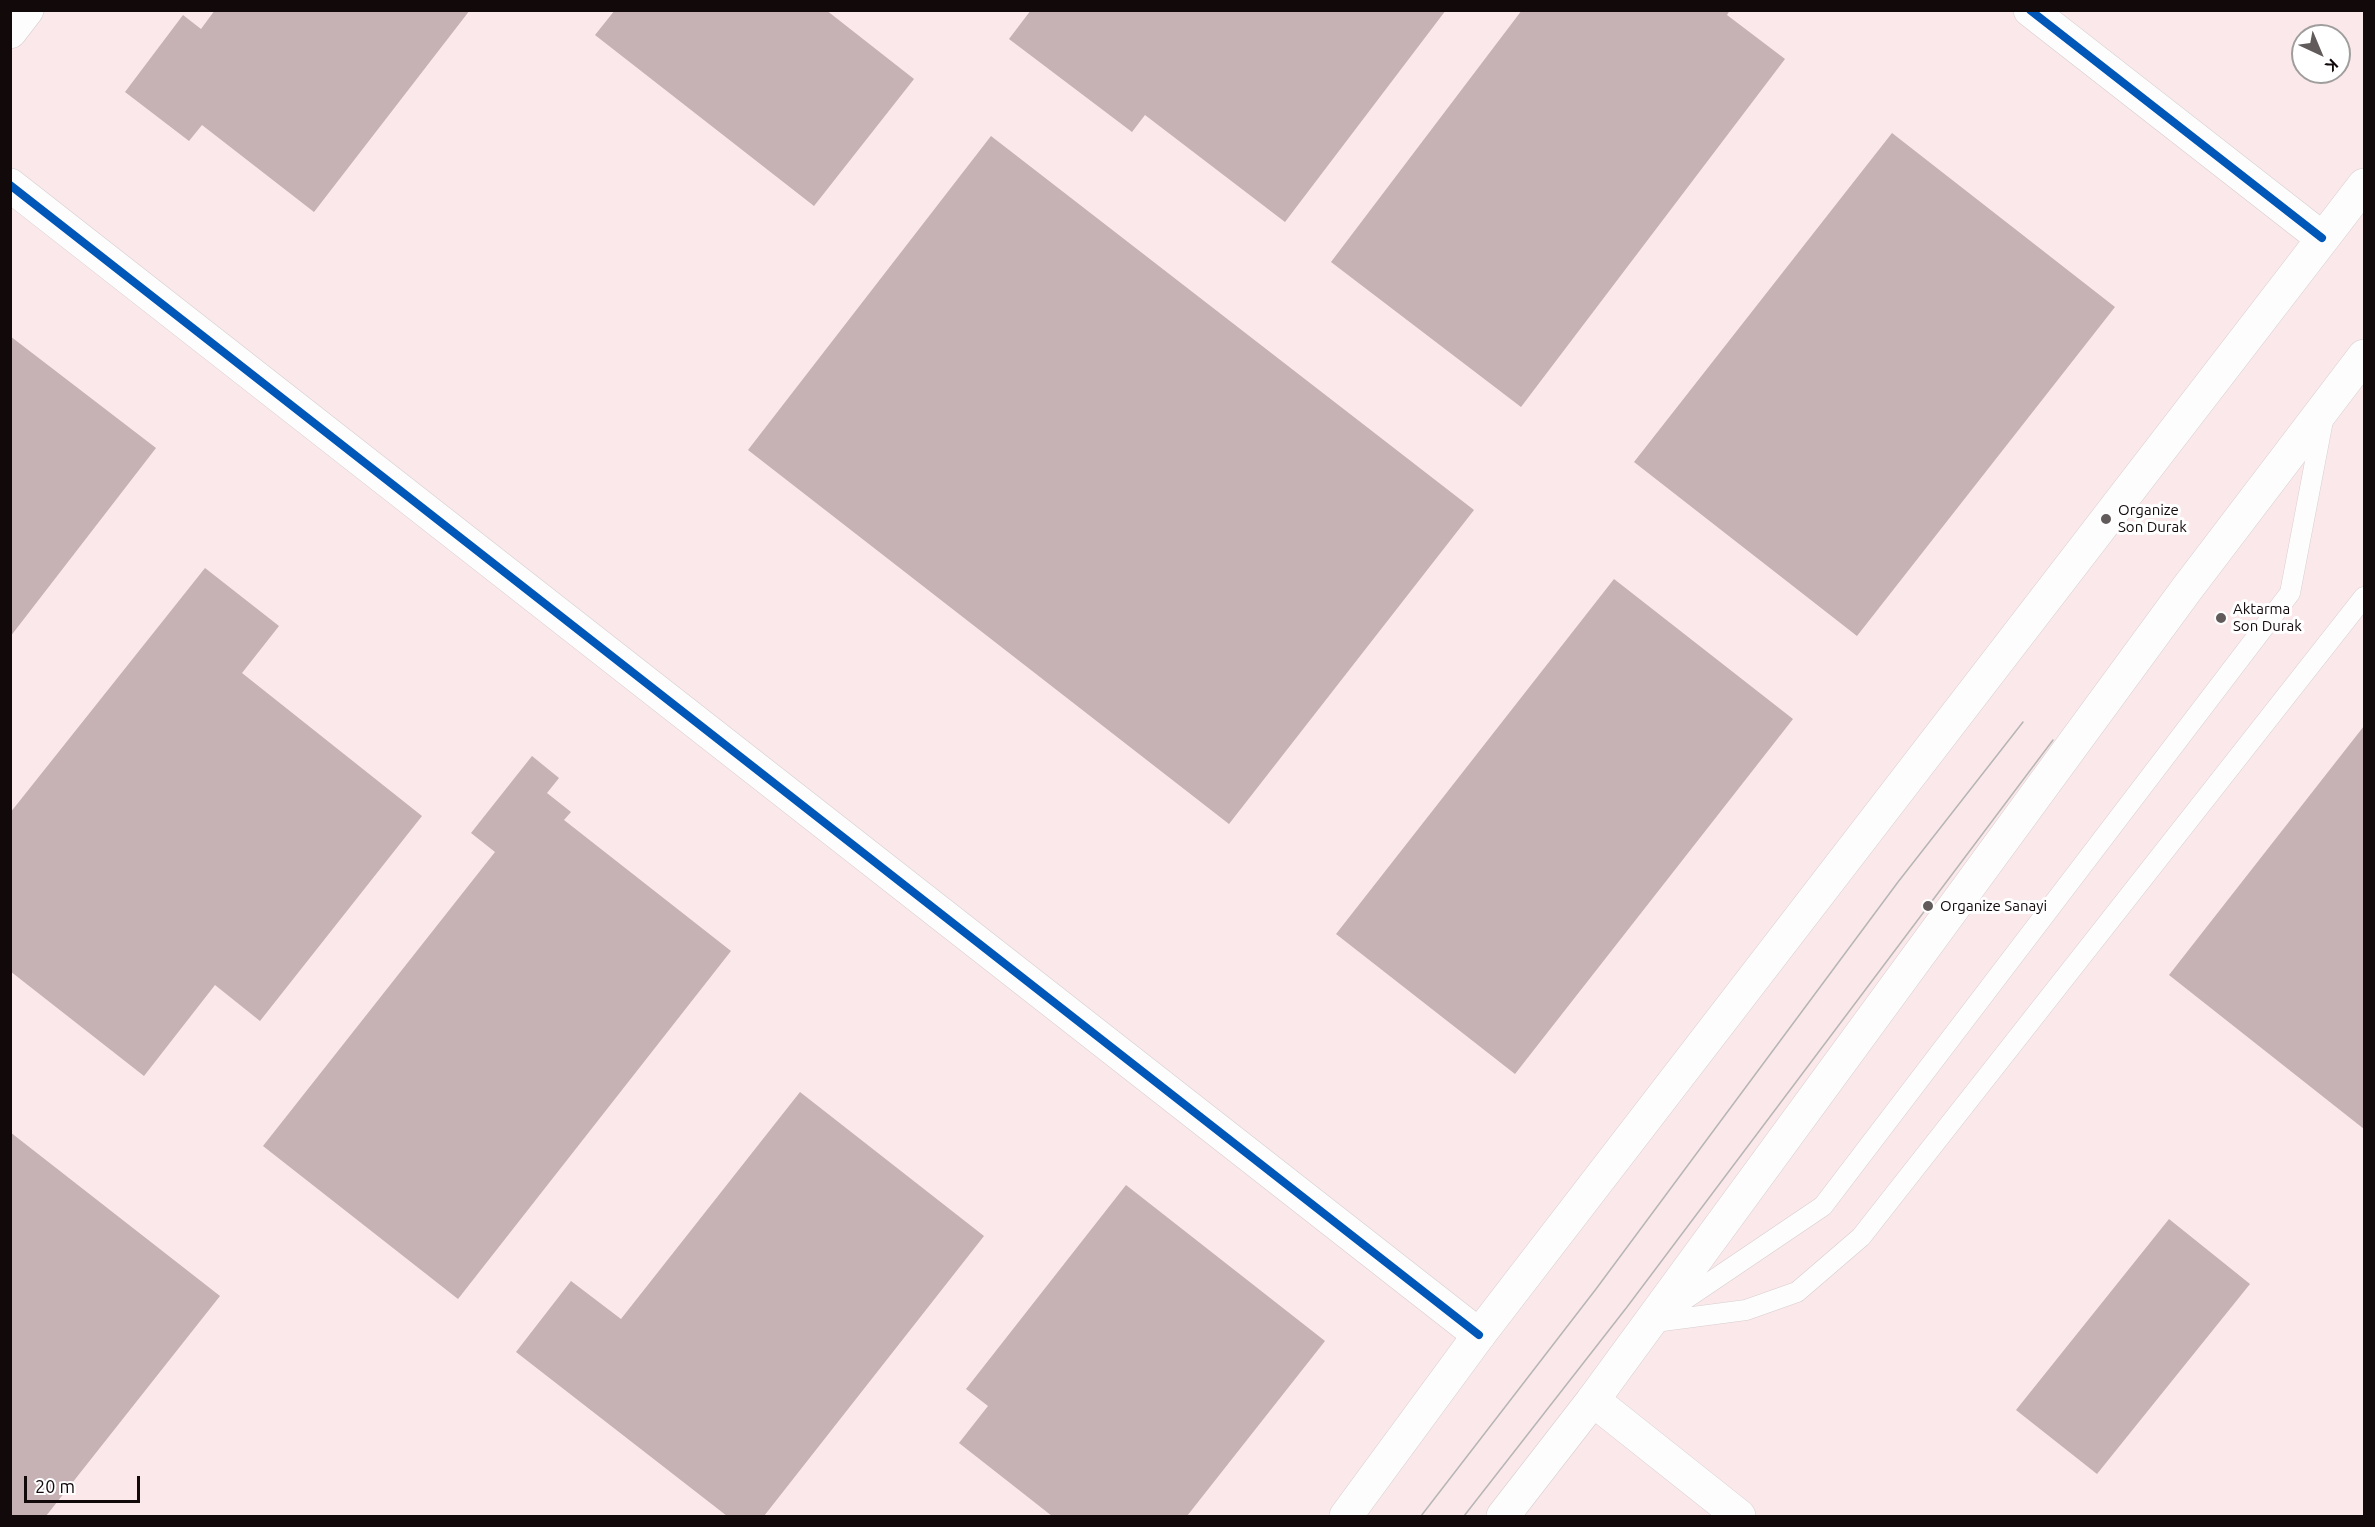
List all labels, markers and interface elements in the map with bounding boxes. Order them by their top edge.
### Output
north arrow [2291,24,2351,84]
text: K [2322,55,2342,76]
place label: Organize Son Durak [2118,501,2187,536]
marker: Organize Son Durak [2099,512,2113,526]
place label: Aktarma Son Durak [2233,600,2302,635]
marker: Aktarma Son Durak [2214,611,2228,625]
place label: Organize Sanayi [1940,897,2047,915]
marker: Organize Sanayi [1921,899,1935,913]
scale bar [27,1464,142,1502]
text: 20 m [35,1476,75,1496]

